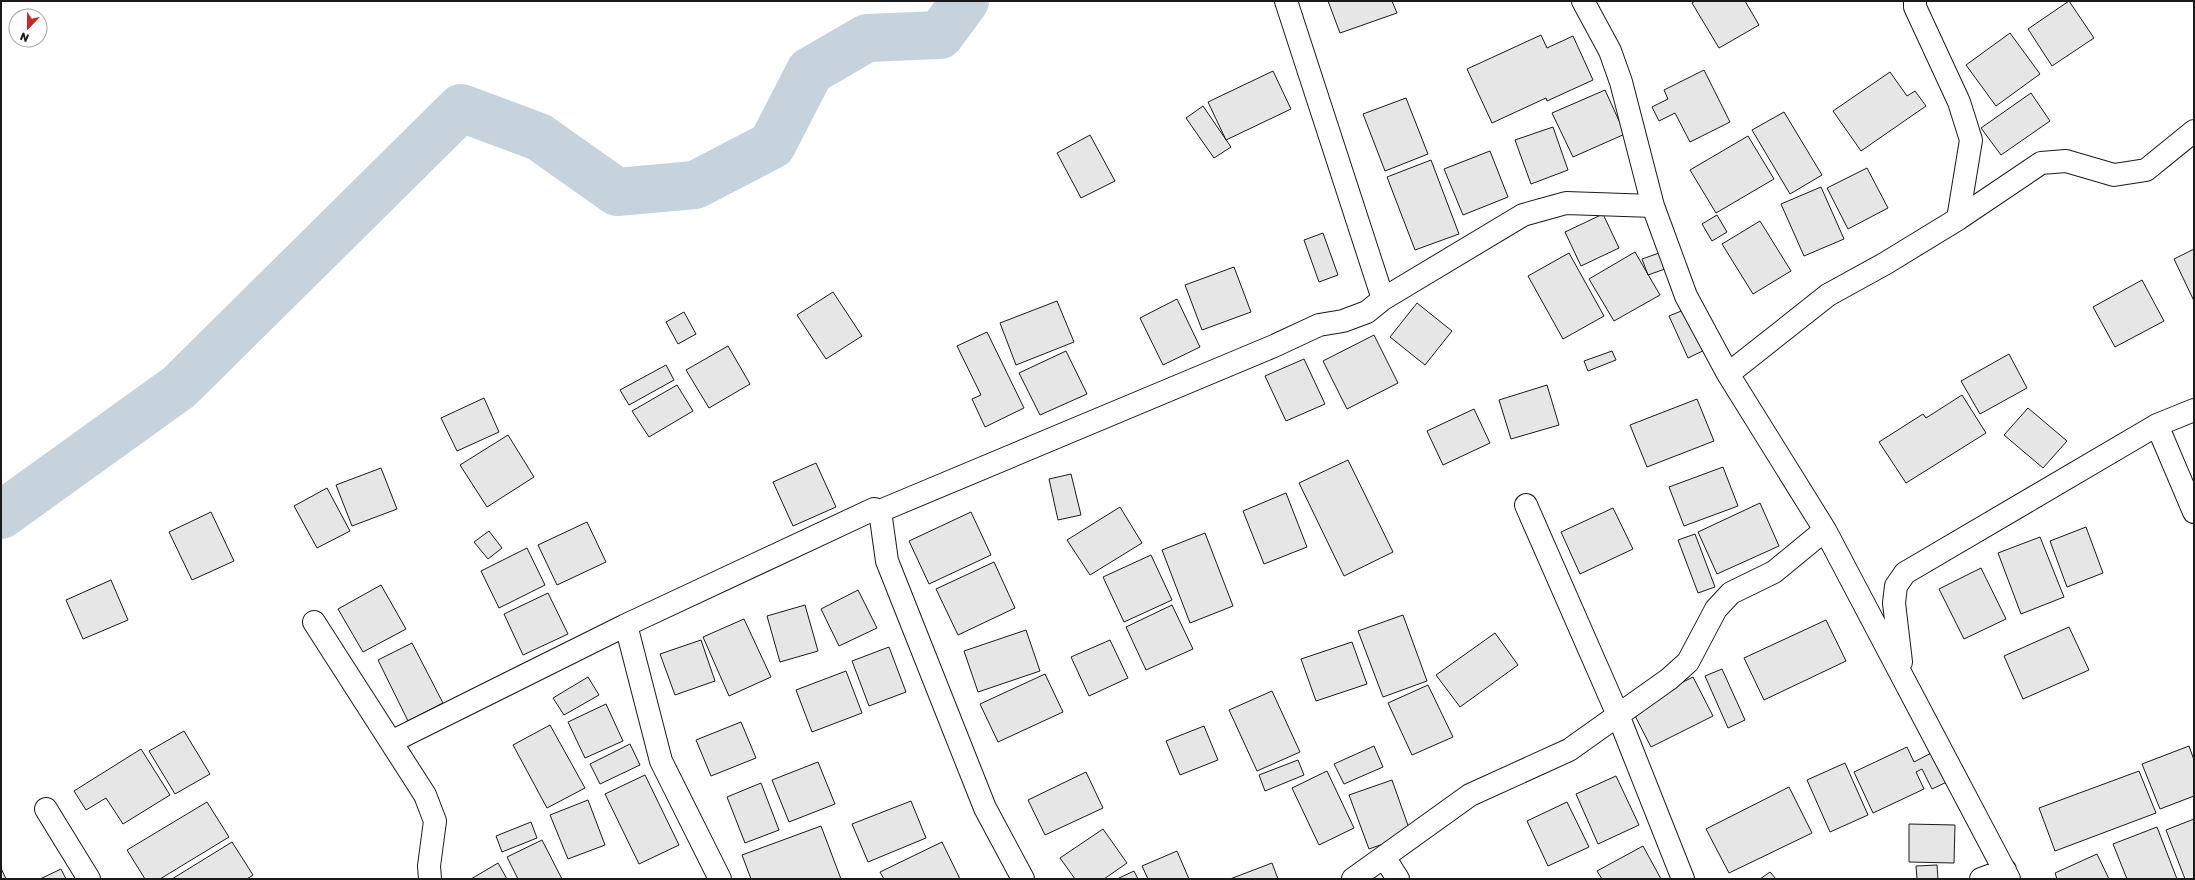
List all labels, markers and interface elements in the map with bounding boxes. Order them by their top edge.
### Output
north arrow [8,8,48,48]
text: N [18,30,30,45]

